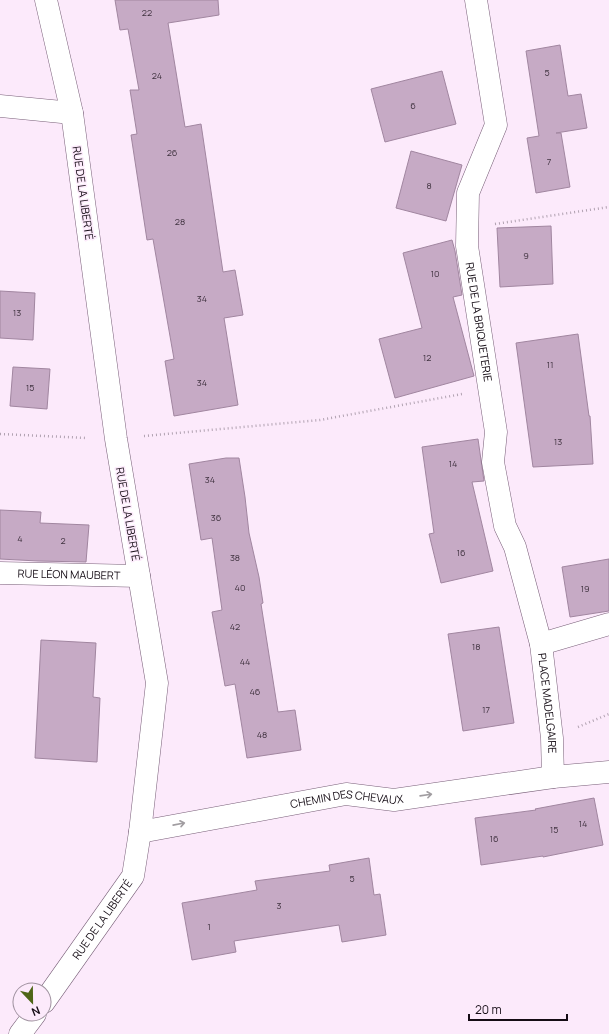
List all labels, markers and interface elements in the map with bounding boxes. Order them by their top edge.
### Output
house number: 22 [142,6,152,19]
house number: 5 [544,66,550,79]
house number: 24 [152,69,162,82]
house number: 6 [410,99,416,112]
street label: RUE DE LA LIBERTÉ [69,145,98,241]
house number: 26 [167,146,178,159]
house number: 7 [547,155,552,168]
house number: 8 [426,179,432,192]
house number: 28 [175,215,185,228]
house number: 9 [523,249,529,262]
street label: RUE DE LA BRIQUETERIE [463,261,496,383]
house number: 10 [431,267,440,280]
house number: 34 [197,292,207,305]
house number: 13 [13,306,21,319]
house number: 12 [423,351,431,364]
house number: 11 [546,358,554,371]
house number: 34 [197,376,207,389]
house number: 15 [26,381,34,394]
house number: 13 [554,435,562,448]
house number: 14 [449,457,457,470]
street label: RUE DE LA LIBERTÉ [113,466,144,562]
house number: 34 [205,473,215,486]
house number: 36 [211,511,222,524]
house number: 4 [17,532,23,545]
house number: 2 [60,534,66,547]
house number: 16 [456,546,466,559]
house number: 38 [230,551,240,564]
street label: RUE LÉON MAUBERT [17,565,121,583]
house number: 40 [235,581,245,594]
house number: 19 [580,582,590,595]
house number: 42 [230,620,240,633]
house number: 18 [472,640,480,653]
street label: PLACE MADELGAIRE [535,652,560,754]
house number: 44 [240,655,250,668]
house number: 46 [250,685,261,698]
house number: 17 [482,703,490,716]
house number: 48 [257,728,267,741]
street label: CHEMIN DES CHEVAUX [289,786,405,811]
one-way arrow [419,791,432,799]
house number: 14 [579,817,587,830]
one-way arrow [172,820,185,828]
house number: 15 [550,823,558,836]
house number: 16 [489,832,499,845]
house number: 5 [349,872,355,885]
street label: RUE DE LA LIBERTÉ [68,876,135,962]
house number: 3 [277,899,282,912]
house number: 1 [207,920,211,933]
north arrow [12,982,52,1022]
scale bar [469,996,567,1022]
text: 20 m [475,1001,502,1018]
text: N [29,1003,42,1020]

